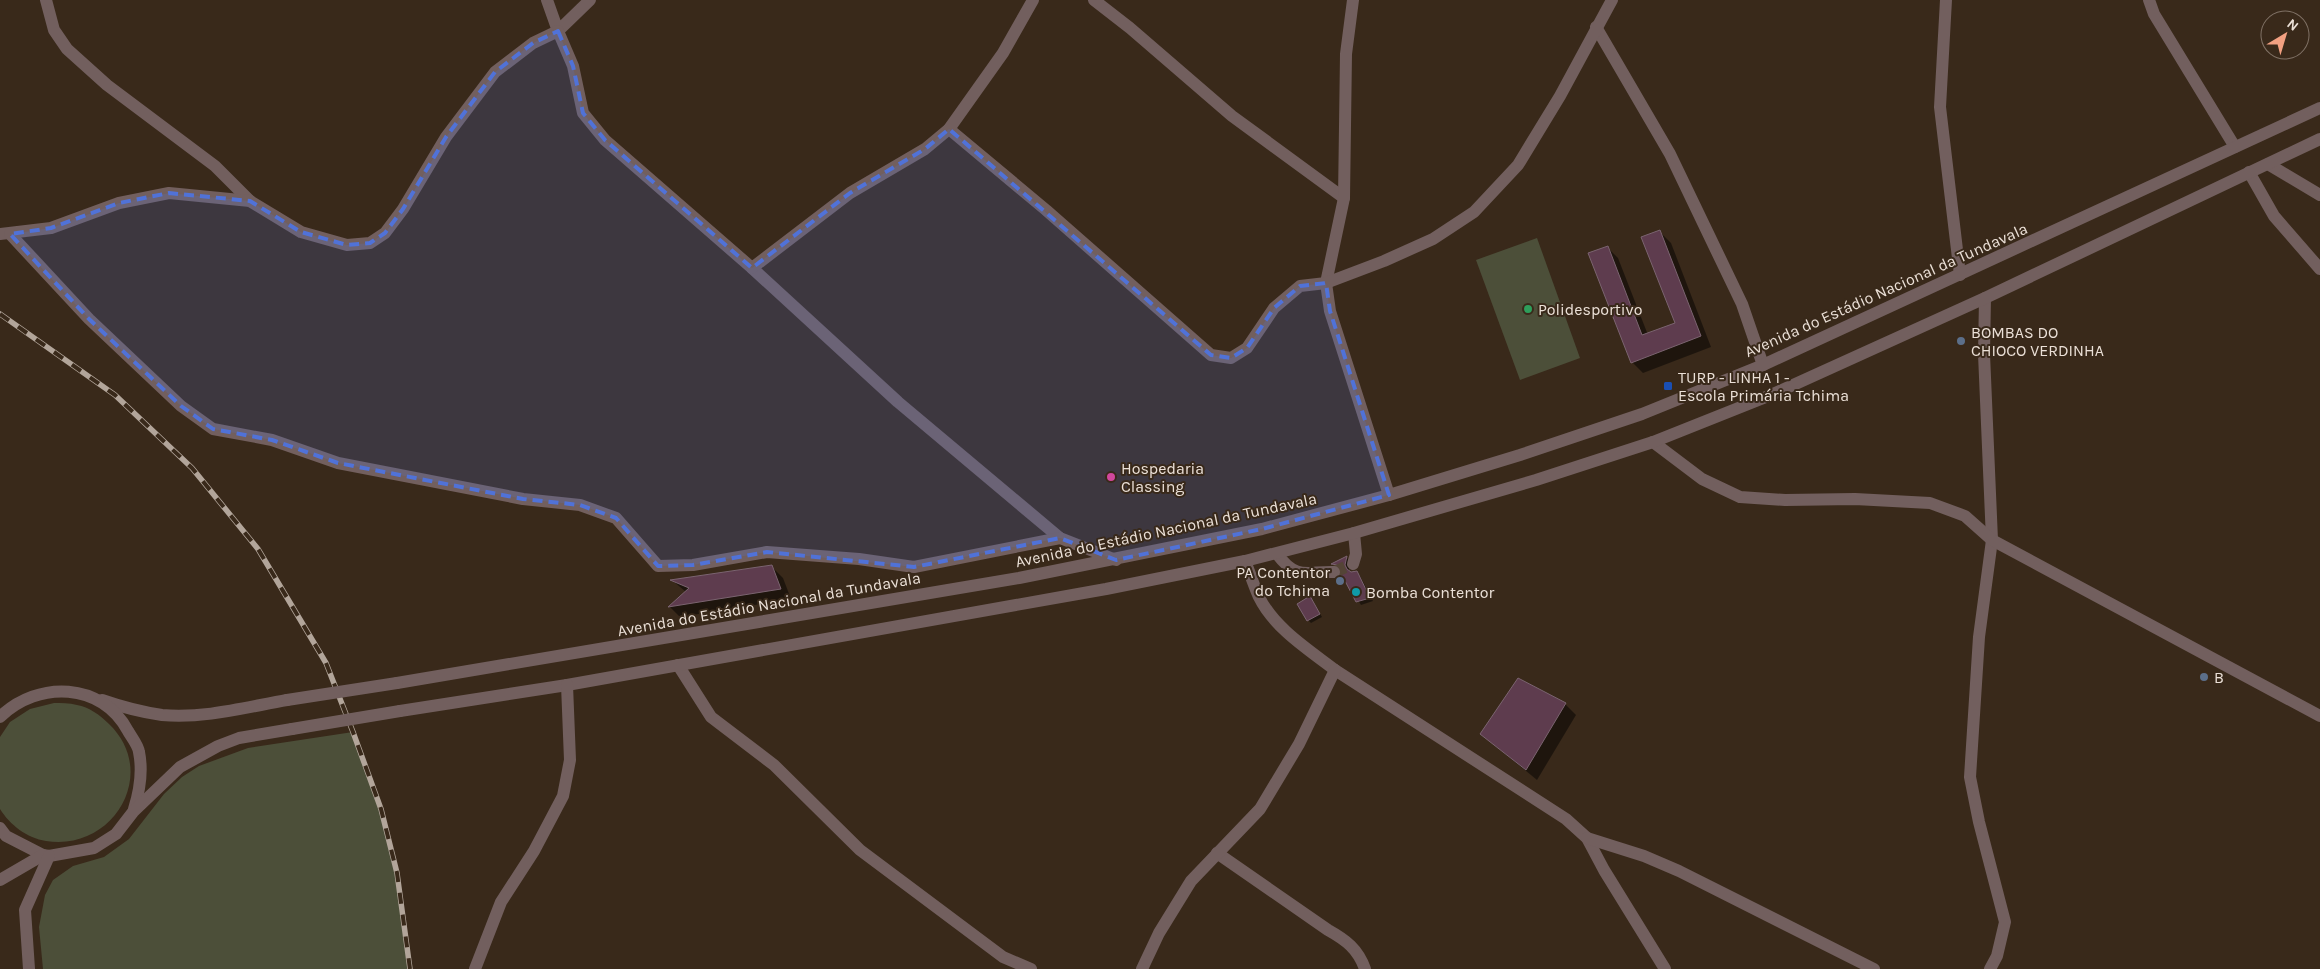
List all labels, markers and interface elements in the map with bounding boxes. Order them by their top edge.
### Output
north arrow [2260,10,2310,60]
text: N [2284,15,2302,35]
street label: Avenida do Estádio Nacional da Tundavala [1742,219,2030,361]
place label: Polidesportivo [1538,300,1642,319]
marker: Polidesportivo [1522,303,1534,315]
place label: BOMBAS DO CHIOCO VERDINHA [1971,323,2104,360]
marker: BOMBAS DO CHIOCO VERDINHA [1955,335,1967,347]
place label: TURP - LINHA 1 - Escola Primária Tchima [1678,368,1849,405]
marker: TURP - LINHA 1 - Escola Primária Tchima [1662,380,1674,392]
place label: Hospedaria Classing [1121,459,1204,496]
marker: Hospedaria Classing [1105,471,1117,483]
street label: Avenida do Estádio Nacional da Tundavala [1014,489,1318,571]
place label: PA Contentor do Tchima [1236,563,1330,600]
street label: Avenida do Estádio Nacional da Tundavala [616,568,922,640]
marker: PA Contentor do Tchima [1334,575,1346,587]
place label: Bomba Contentor [1366,583,1495,602]
marker: Bomba Contentor [1350,586,1362,598]
place label: B [2214,668,2224,687]
marker: B [2198,671,2210,683]

